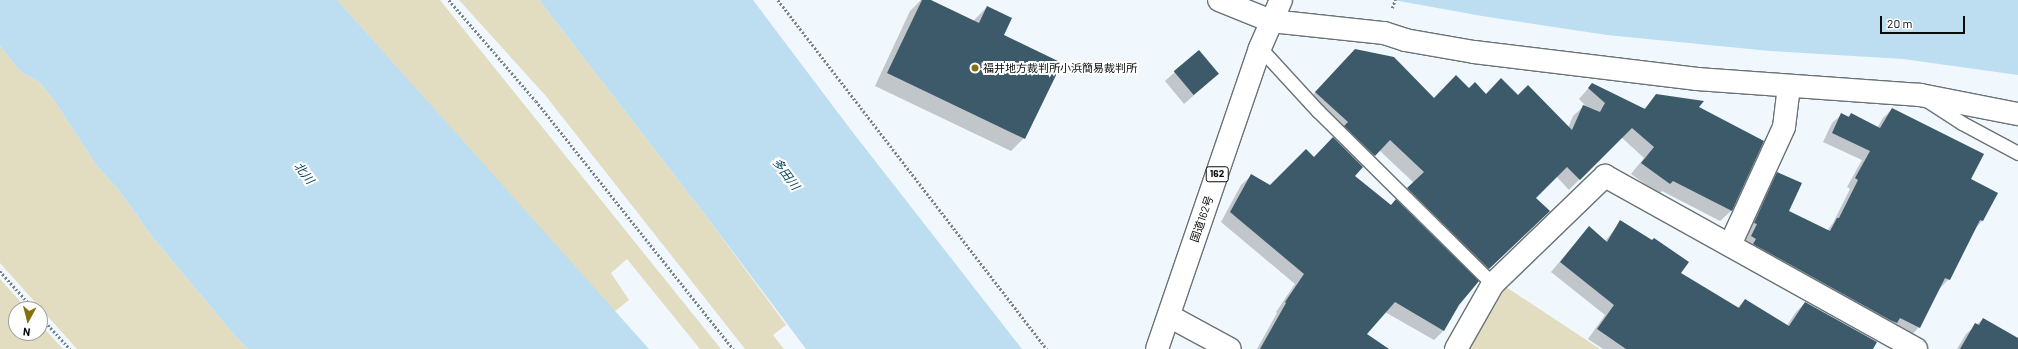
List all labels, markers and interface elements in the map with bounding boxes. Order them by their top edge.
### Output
scale bar [1882,8,1967,34]
text: 20 m [1887,16,1913,30]
place label: 福井地方裁判所小浜簡易裁判所 [983,61,1137,75]
marker: 福井地方裁判所小浜簡易裁判所 [970,63,980,73]
water label: 多田川 [769,155,803,193]
water label: 北川 [291,159,317,187]
road number: 162 [1205,166,1229,182]
street label: 国道162号 [1188,194,1216,244]
north arrow [8,301,48,341]
text: N [22,326,31,339]

